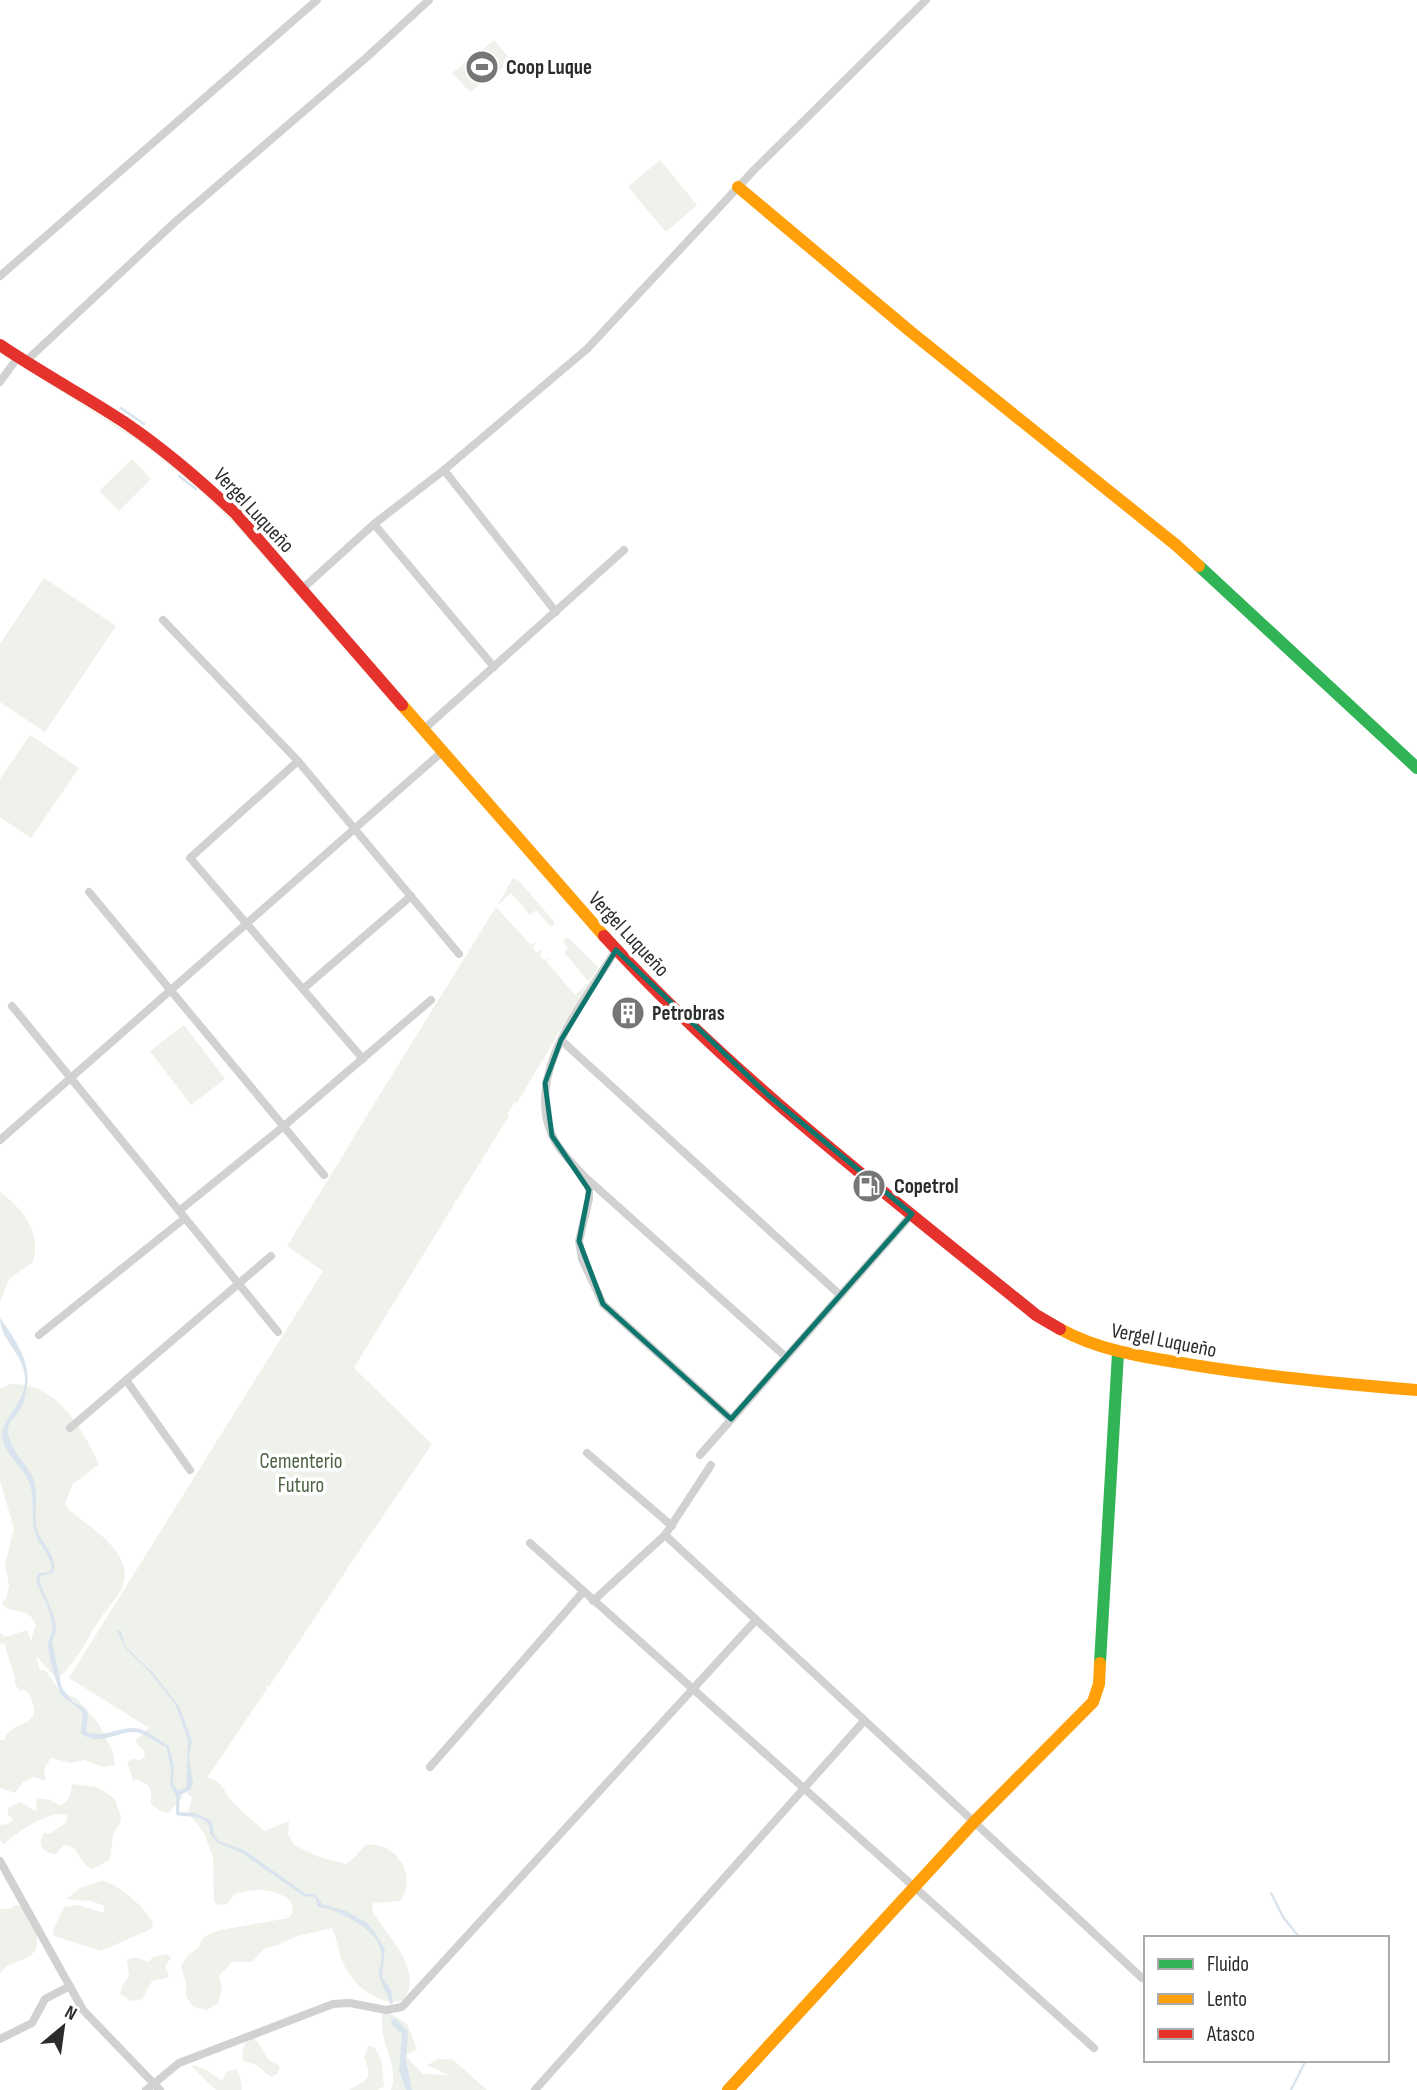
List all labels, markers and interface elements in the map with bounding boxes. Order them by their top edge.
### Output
sports icon: Coop Luque [463,48,501,86]
place label: Coop Luque [506,55,592,80]
street label: Vergel Luqueño [208,463,299,558]
street label: Vergel Luqueño [583,887,674,982]
building icon: Petrobras [609,994,647,1032]
place label: Petrobras [652,1001,725,1026]
fuel station icon: Copetrol [850,1167,888,1205]
place label: Copetrol [894,1174,958,1199]
street label: Vergel Luqueño [1109,1318,1219,1363]
park label: Cementerio Futuro [260,1449,342,1498]
legend [1144,1936,1389,2062]
text: Fluido [1207,1952,1249,1977]
text: Lento [1207,1987,1247,2012]
north arrow [28,1992,98,2062]
text: N [60,2001,81,2026]
text: Atasco [1206,2022,1255,2047]

